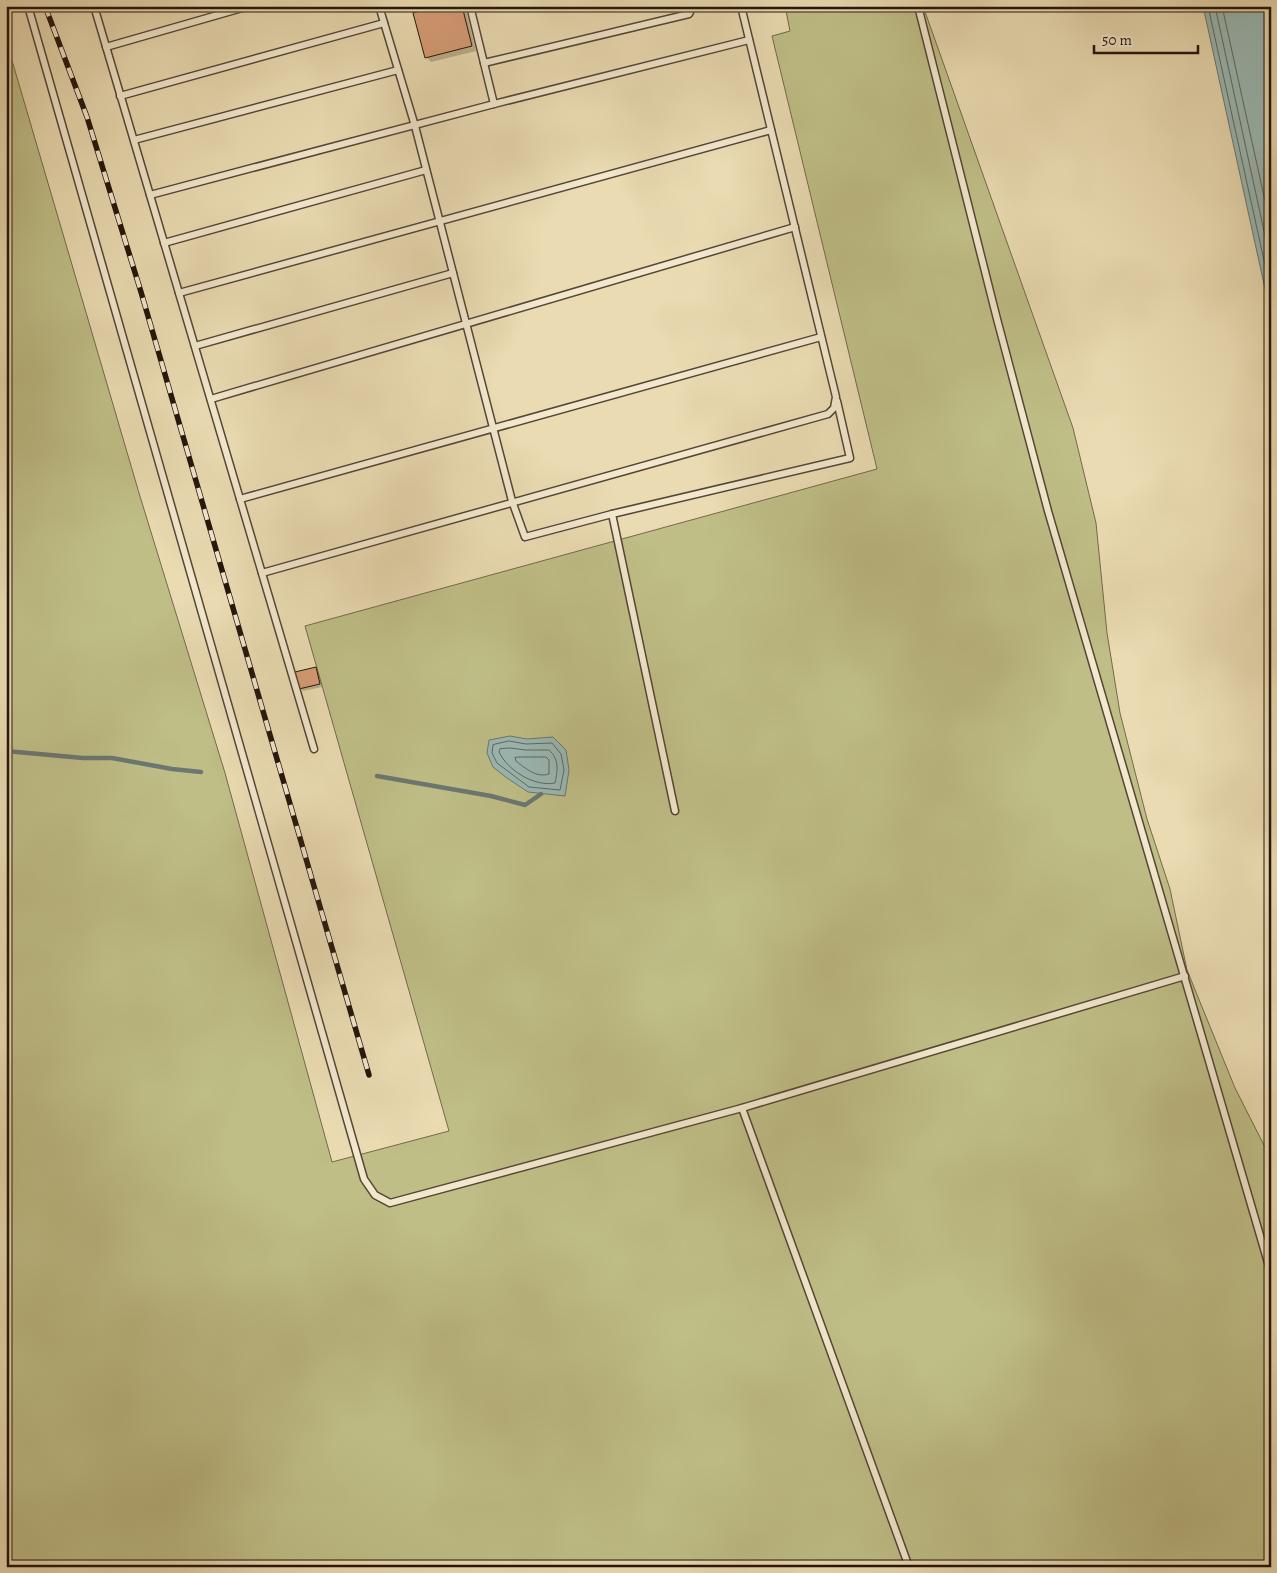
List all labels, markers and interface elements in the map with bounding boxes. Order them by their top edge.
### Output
scale bar [1094,22,1198,54]
text: 50 m [1102,30,1132,50]

